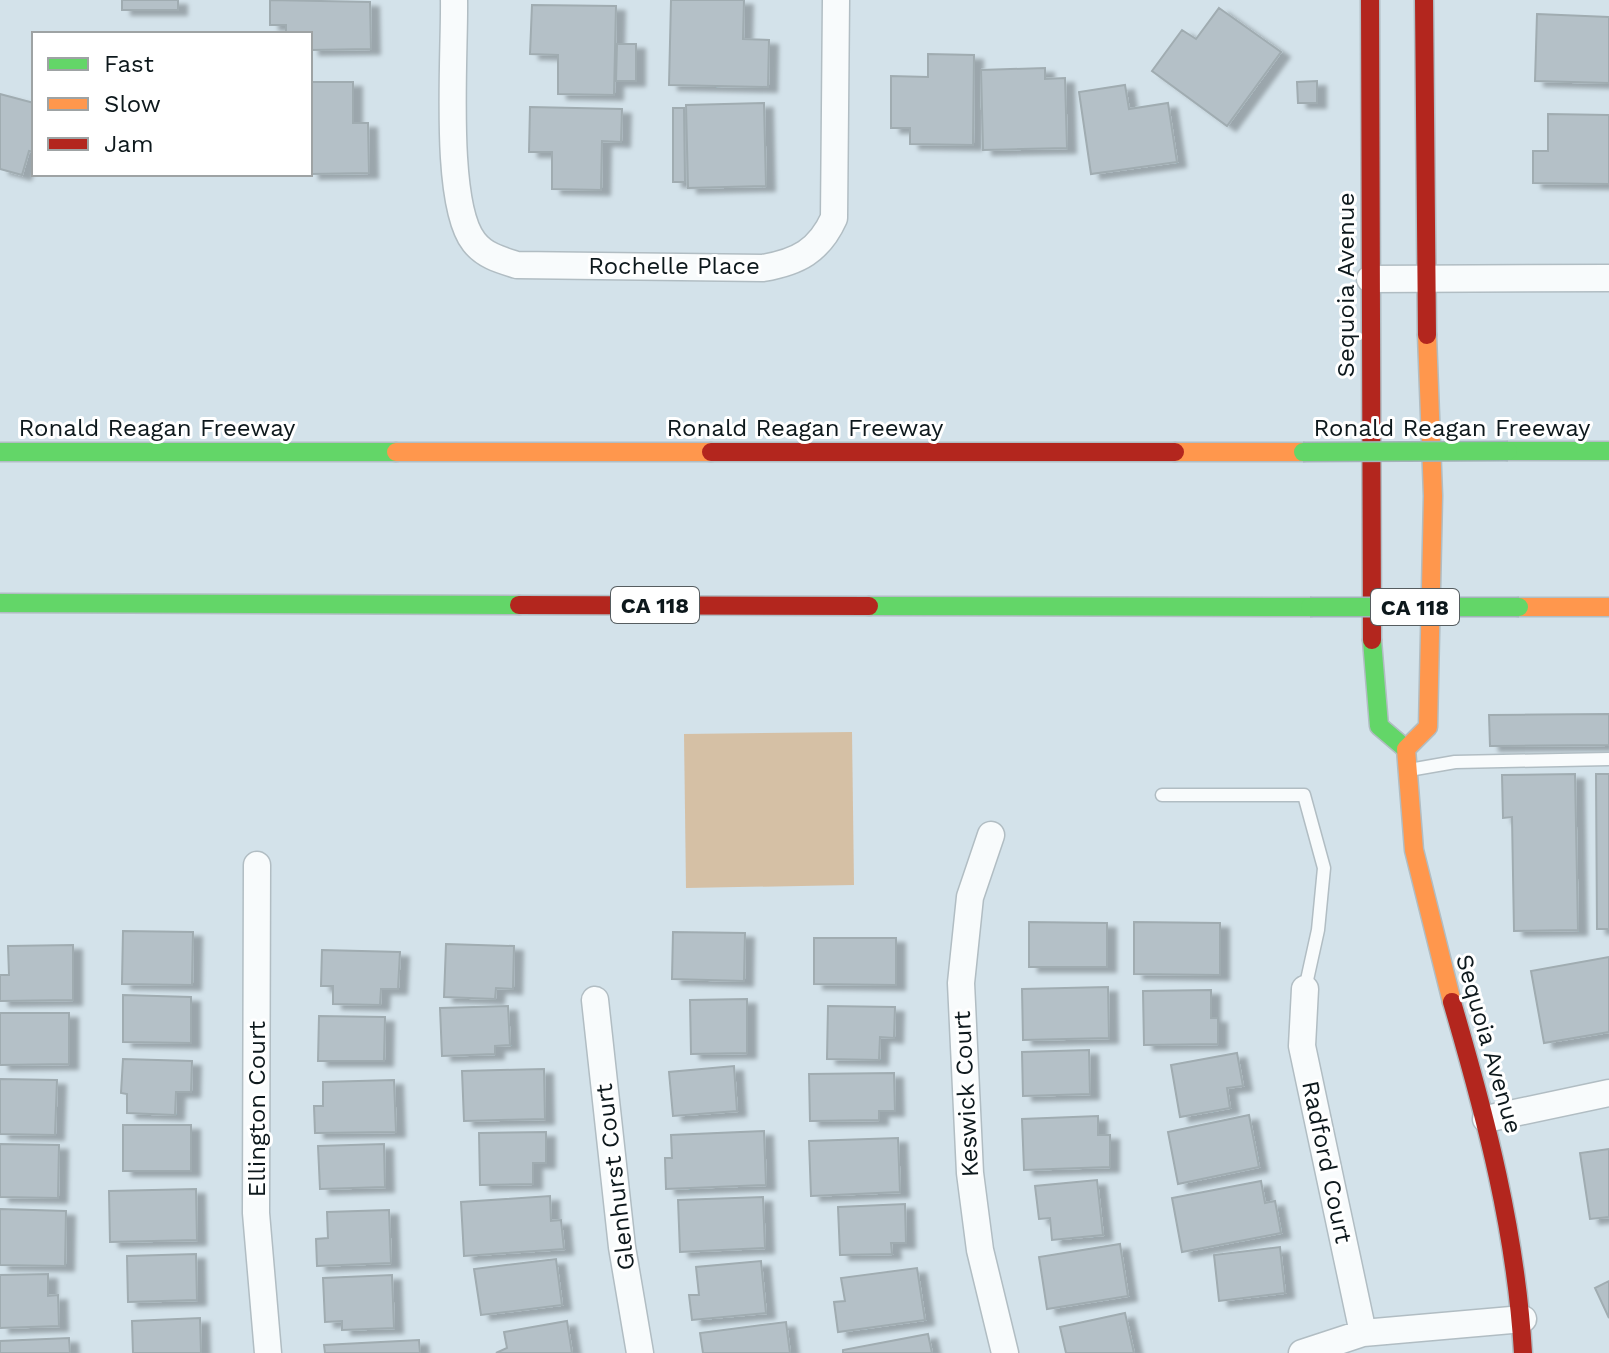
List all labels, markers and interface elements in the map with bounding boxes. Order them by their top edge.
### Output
legend [32,32,312,176]
text: Fast [104,50,154,78]
text: Slow [104,90,161,118]
text: Jam [104,130,154,158]
street label: Sequoia Avenue [1332,192,1360,378]
street label: Rochelle Place [588,252,760,280]
street label: Ronald Reagan Freeway [19,414,296,442]
street label: Ronald Reagan Freeway [667,414,944,442]
street label: Ronald Reagan Freeway [1314,414,1591,442]
road number: CA 118 [611,587,699,623]
road number: CA 118 [1371,589,1459,625]
street label: Sequoia Avenue [1450,951,1528,1137]
street label: Keswick Court [948,1010,984,1178]
street label: Ellington Court [243,1021,271,1197]
street label: Radford Court [1296,1078,1358,1246]
street label: Glenhurst Court [590,1082,640,1272]

